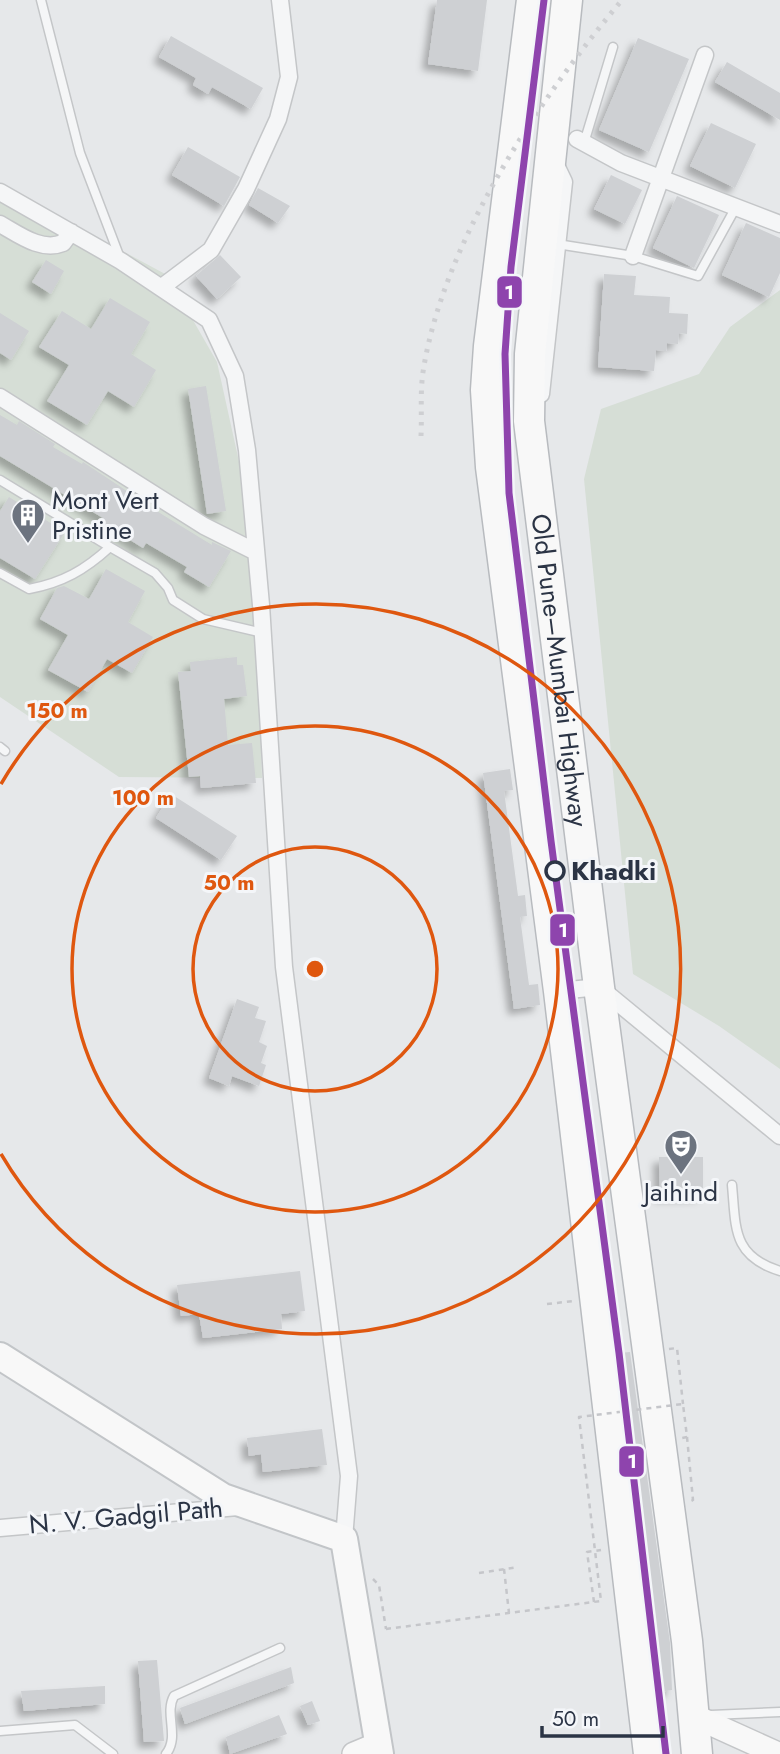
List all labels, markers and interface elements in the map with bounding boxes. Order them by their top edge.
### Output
line badge: 1 [496,275,523,309]
text: 1 [504,279,514,306]
place label: Mont Vert Pristine [52,481,159,549]
building icon: Mont Vert Pristine [9,496,47,545]
street label: Old Pune–Mumbai Highway [522,512,598,829]
text: 150 m [26,696,88,726]
text: 100 m [112,783,174,813]
place label: Khadki [571,852,656,890]
marker: Khadki [545,861,565,881]
text: 50 m [204,868,254,898]
line badge: 1 [549,913,576,947]
text: 1 [558,917,568,944]
centre of rings [303,957,327,981]
theatre icon: Jaihind [662,1127,700,1176]
place label: Jaihind [641,1173,718,1211]
line badge: 1 [618,1445,645,1478]
text: 1 [627,1448,637,1475]
street label: N. V. Gadgil Path [27,1489,225,1543]
scale bar [542,1694,663,1738]
text: 50 m [552,1704,599,1734]

